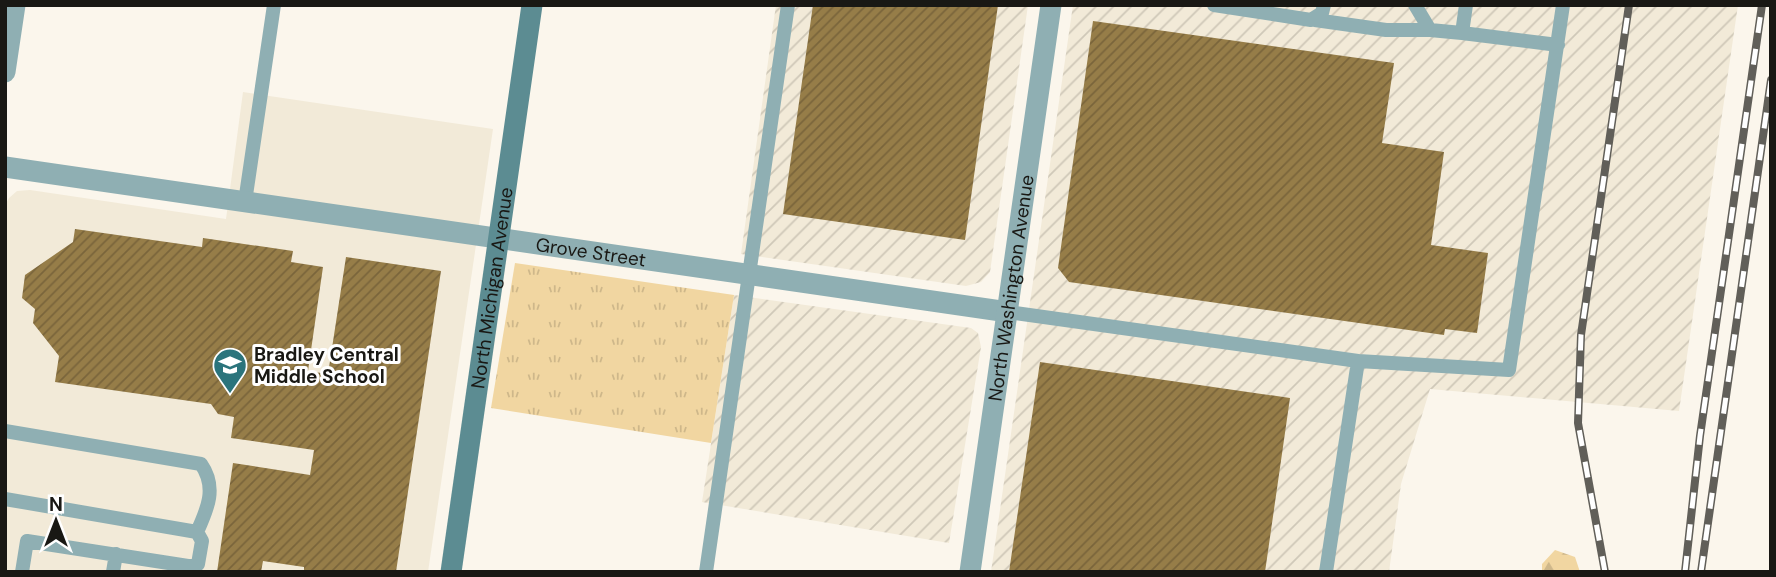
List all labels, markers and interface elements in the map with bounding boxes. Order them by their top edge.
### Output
street label: North Washington Avenue [982,173,1039,403]
street label: North Michigan Avenue [465,185,518,390]
street label: Grove Street [534,231,648,272]
place label: Bradley Central Middle School [254,342,399,389]
school or university icon: Bradley Central Middle School [211,346,249,395]
north arrow [21,486,91,556]
text: N [49,492,63,517]

